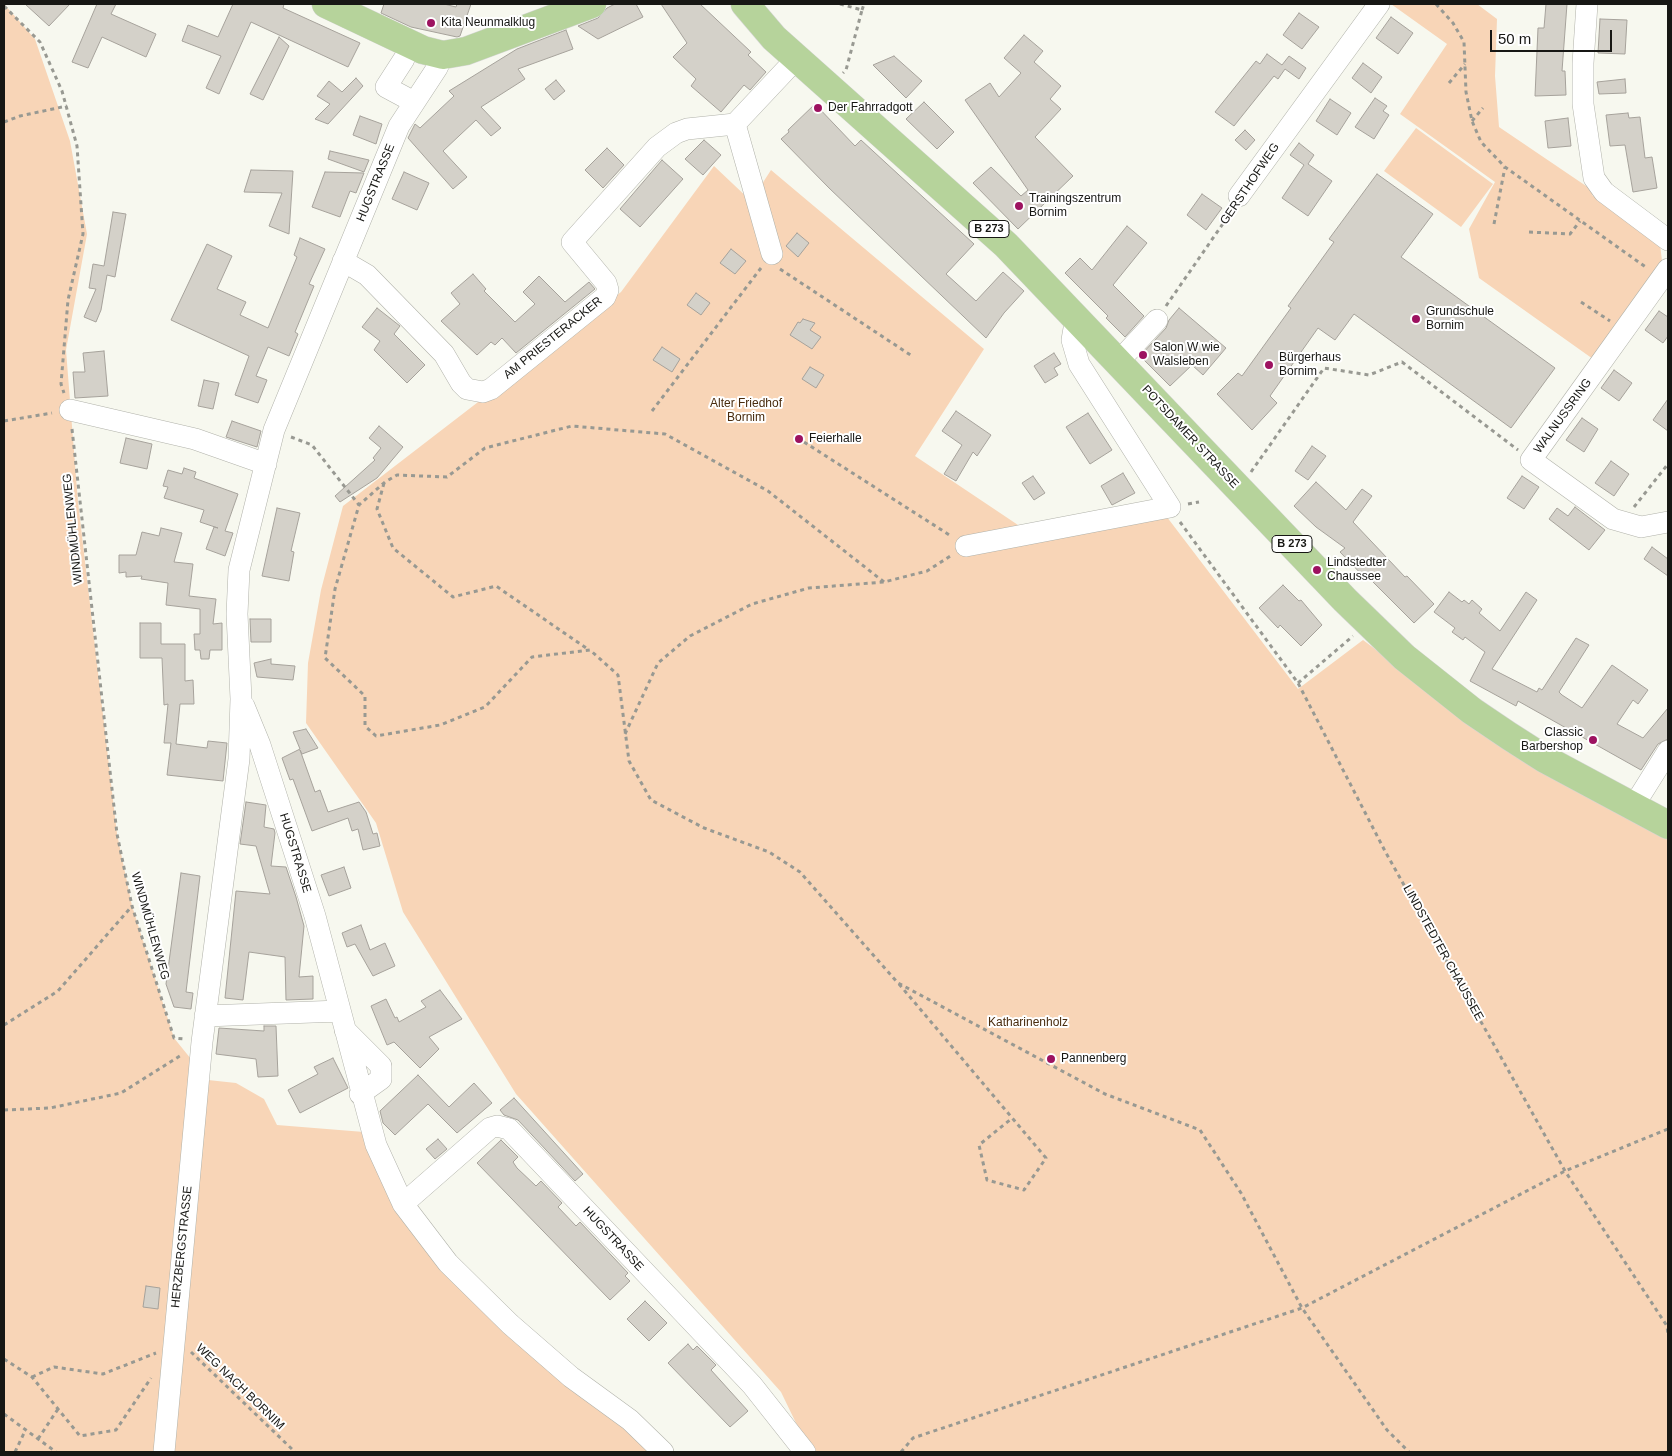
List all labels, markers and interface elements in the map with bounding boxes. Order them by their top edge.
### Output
place label: Kita Neunmalklug [441,16,535,30]
marker: Kita Neunmalklug [425,17,437,29]
scale bar [1492,20,1614,52]
text: 50 m [1498,30,1531,47]
place label: Der Fahrradgott [828,101,913,115]
marker: Der Fahrradgott [812,102,824,114]
street label: GERSTHOFWEG [1217,140,1283,228]
street label: HUGSTRASSE [354,142,398,224]
place label: Trainingszentrum Bornim [1029,192,1121,220]
marker: Trainingszentrum Bornim [1013,200,1025,212]
road number: B 273 [969,220,1009,238]
street label: AM PRIESTERACKER [501,294,605,382]
place label: Grundschule Bornim [1426,305,1494,333]
marker: Grundschule Bornim [1410,313,1422,325]
place label: Salon W wie Walsleben [1153,341,1220,369]
marker: Salon W wie Walsleben [1137,349,1149,361]
place label: Bürgerhaus Bornim [1279,351,1341,379]
marker: Bürgerhaus Bornim [1263,359,1275,371]
street label: WALNUSSRING [1531,376,1595,456]
street label: POTSDAMER STRASSE [1139,383,1241,491]
park label: Alter Friedhof Bornim [710,397,782,425]
place label: Feierhalle [809,432,862,446]
marker: Feierhalle [793,433,805,445]
street label: WINDMÜHLENWEG [60,473,86,585]
road number: B 273 [1272,536,1312,552]
place label: Lindstedter Chaussee [1327,556,1386,584]
marker: Lindstedter Chaussee [1311,564,1323,576]
place label: Classic Barbershop [1521,726,1583,754]
marker: Classic Barbershop [1587,734,1599,746]
street label: HUGSTRASSE [276,811,314,895]
street label: WINDMÜHLENWEG [128,871,172,981]
street label: LINDSTEDTER CHAUSSEE [1400,883,1486,1023]
park label: Katharinenholz [988,1016,1068,1030]
place label: Pannenberg [1061,1052,1126,1066]
marker: Pannenberg [1045,1053,1057,1065]
street label: HERZBERGSTRASSE [168,1185,196,1309]
street label: HUGSTRASSE [580,1204,646,1274]
street label: WEG NACH BORNIM [193,1341,287,1433]

